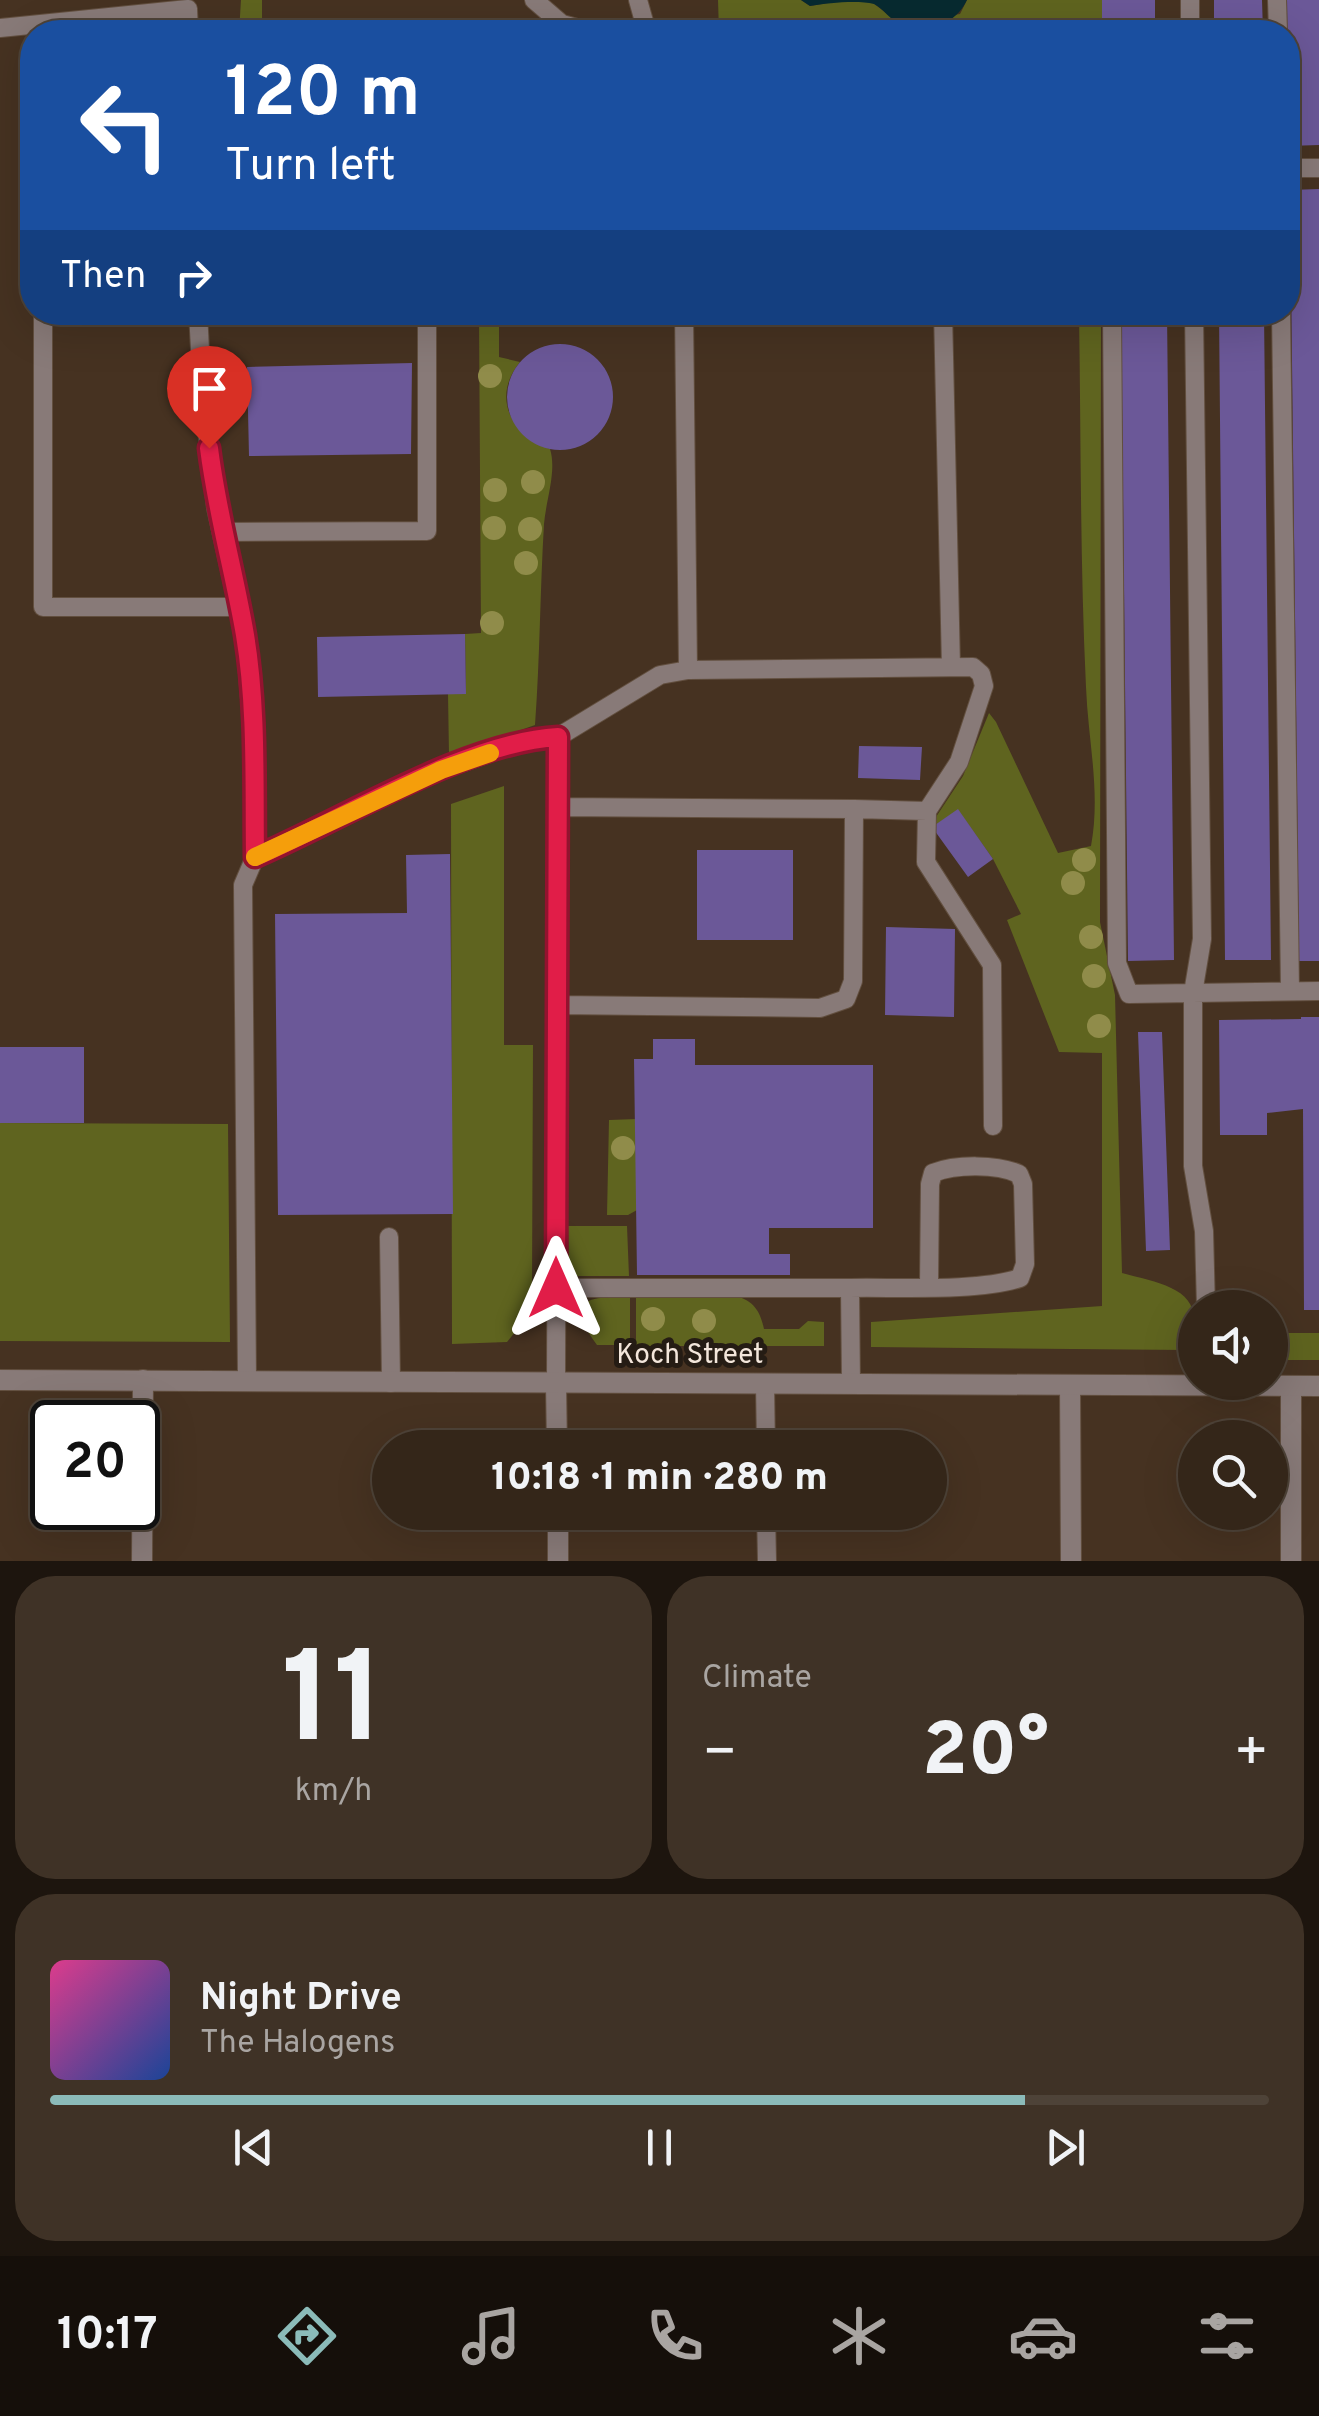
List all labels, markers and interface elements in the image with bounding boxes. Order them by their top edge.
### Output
text: 120 m [225,52,421,141]
icon: left [60,60,190,190]
text: Turn left [225,139,396,196]
icon: right [166,250,221,305]
text: Then [60,253,146,302]
pin [167,346,252,449]
icon: arrive [182,361,237,416]
position arrow [504,1236,608,1340]
map controls [1178,1290,1288,1530]
button: sound [1178,1290,1288,1400]
street label: Koch Street [616,1338,764,1374]
speed limit sign: 20 [30,1400,160,1530]
button: search [1178,1420,1288,1530]
text: 10:18 · 1 min · 280 m [491,1455,828,1504]
text: 11 [281,1624,386,1789]
text: Climate [702,1659,812,1699]
text: 20° [922,1707,1049,1802]
text: − [702,1720,737,1790]
text: + [1234,1720,1269,1790]
text: km/h [295,1772,372,1812]
text: Night Drive [200,1975,402,2024]
text: The Halogens [200,2024,395,2064]
icon: previous [226,2120,281,2175]
icon: pause [632,2120,687,2175]
icon: next [1038,2120,1093,2175]
icon: directions [272,2301,342,2371]
icon: music [456,2301,526,2371]
icon: phone [640,2301,710,2371]
icon: climate [824,2301,894,2371]
icon: car [1008,2301,1078,2371]
icon: filters [1192,2301,1262,2371]
text: 10:17 [57,2308,158,2365]

